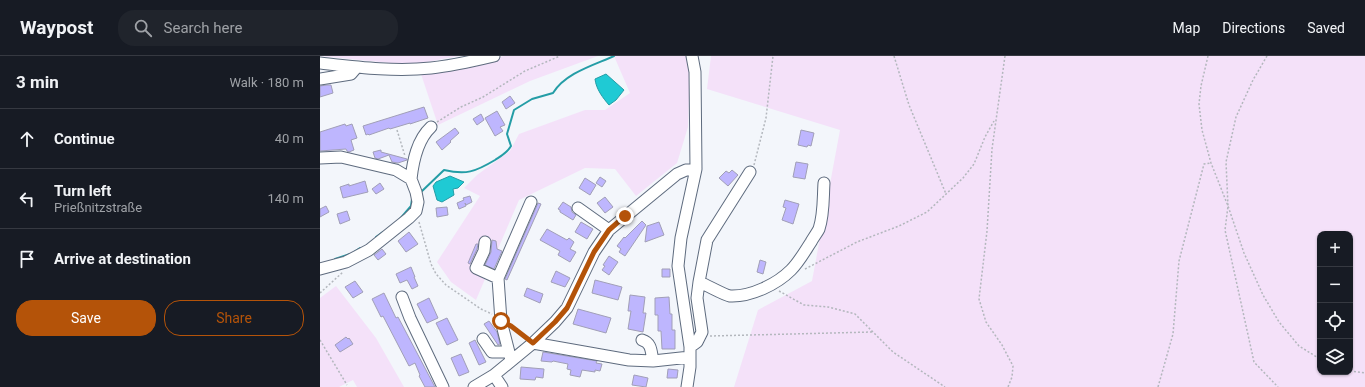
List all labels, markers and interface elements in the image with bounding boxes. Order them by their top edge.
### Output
search box [118,10,398,46]
text: Waypost [20,16,94,39]
icon: search [132,17,154,39]
text: Search here [164,19,242,37]
text: Map [1173,20,1200,36]
text: Directions [1222,20,1285,36]
text: Saved [1307,20,1345,36]
text: 3 min [16,72,59,92]
text: Walk · 180 m [229,75,304,90]
icon: ahead [16,128,38,150]
text: Continue [54,130,115,148]
text: 40 m [275,131,304,146]
text: Turn left [54,182,111,200]
icon: left [16,188,38,210]
text: 140 m [267,191,304,206]
text: Prießnitzstraße [54,200,142,215]
route end [616,207,634,225]
map controls [1317,231,1353,375]
button: + [1317,231,1353,267]
icon: arrive [16,248,38,270]
text: Arrive at destination [54,250,191,268]
button: − [1317,267,1353,303]
button: Save [16,300,156,336]
button: Share [164,300,304,336]
button: locate [1317,303,1353,339]
route start [492,312,510,330]
button: layers [1317,339,1353,375]

